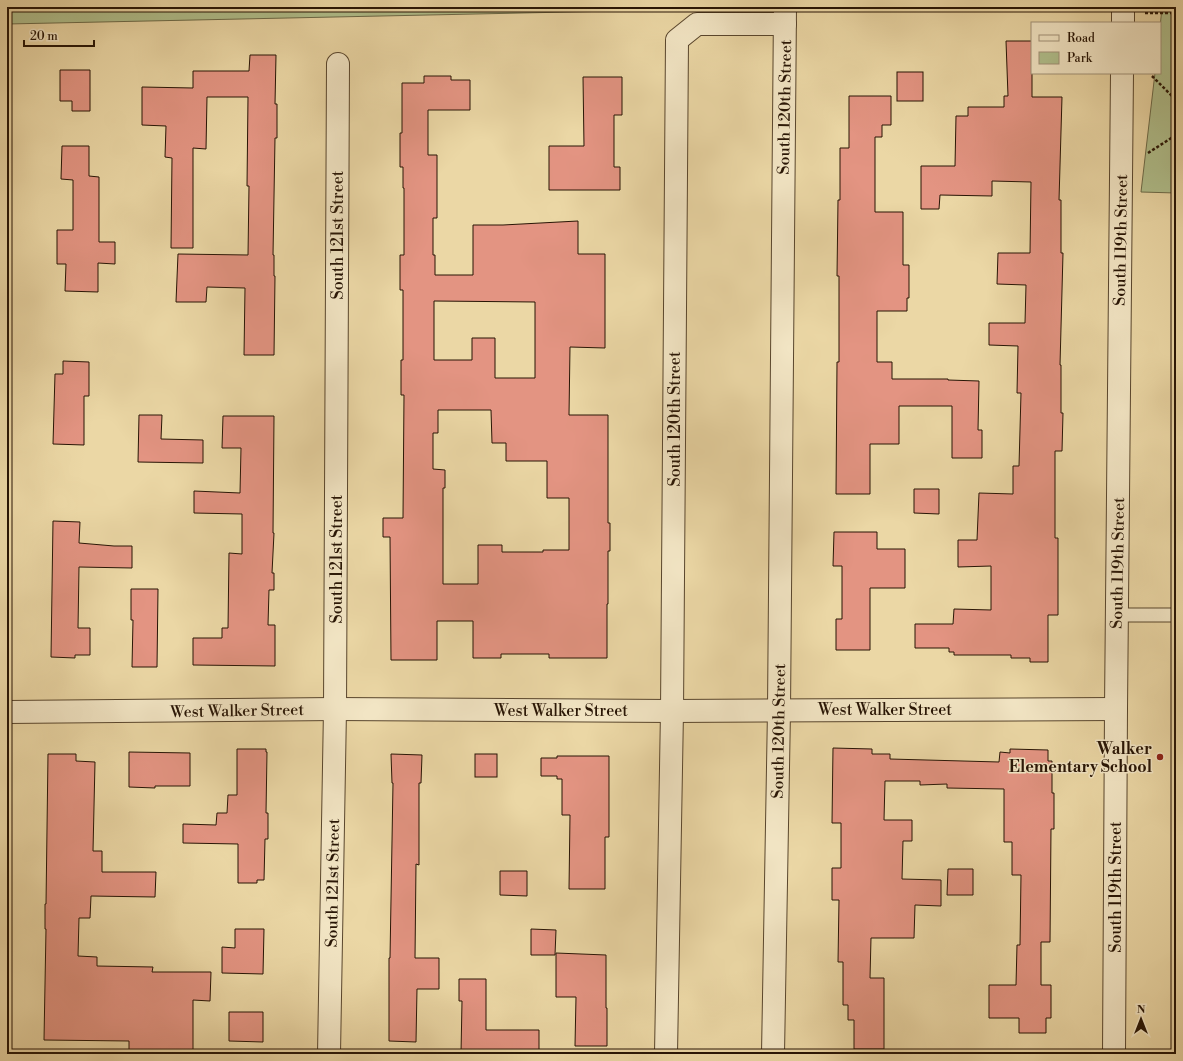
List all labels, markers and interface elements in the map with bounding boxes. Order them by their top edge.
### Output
scale bar [24,22,94,48]
legend [1031,22,1161,74]
text: 20 m [30,29,58,44]
text: Road [1067,31,1095,46]
street label: South 120th Street [774,39,796,175]
text: Park [1067,51,1093,66]
street label: South 121st Street [328,170,348,299]
street label: South 119th Street [1110,174,1132,306]
street label: South 120th Street [665,351,685,487]
street label: South 121st Street [327,494,347,623]
street label: South 119th Street [1107,497,1129,629]
street label: South 120th Street [768,663,790,799]
street label: West Walker Street [169,700,304,722]
street label: West Walker Street [817,700,952,720]
street label: West Walker Street [493,701,628,721]
place label: Walker Elementary School [1009,739,1153,777]
marker: Walker Elementary School [1155,752,1165,762]
street label: South 121st Street [322,818,344,948]
street label: South 119th Street [1106,821,1126,953]
north arrow [1121,999,1161,1039]
text: N [1137,1003,1146,1017]

